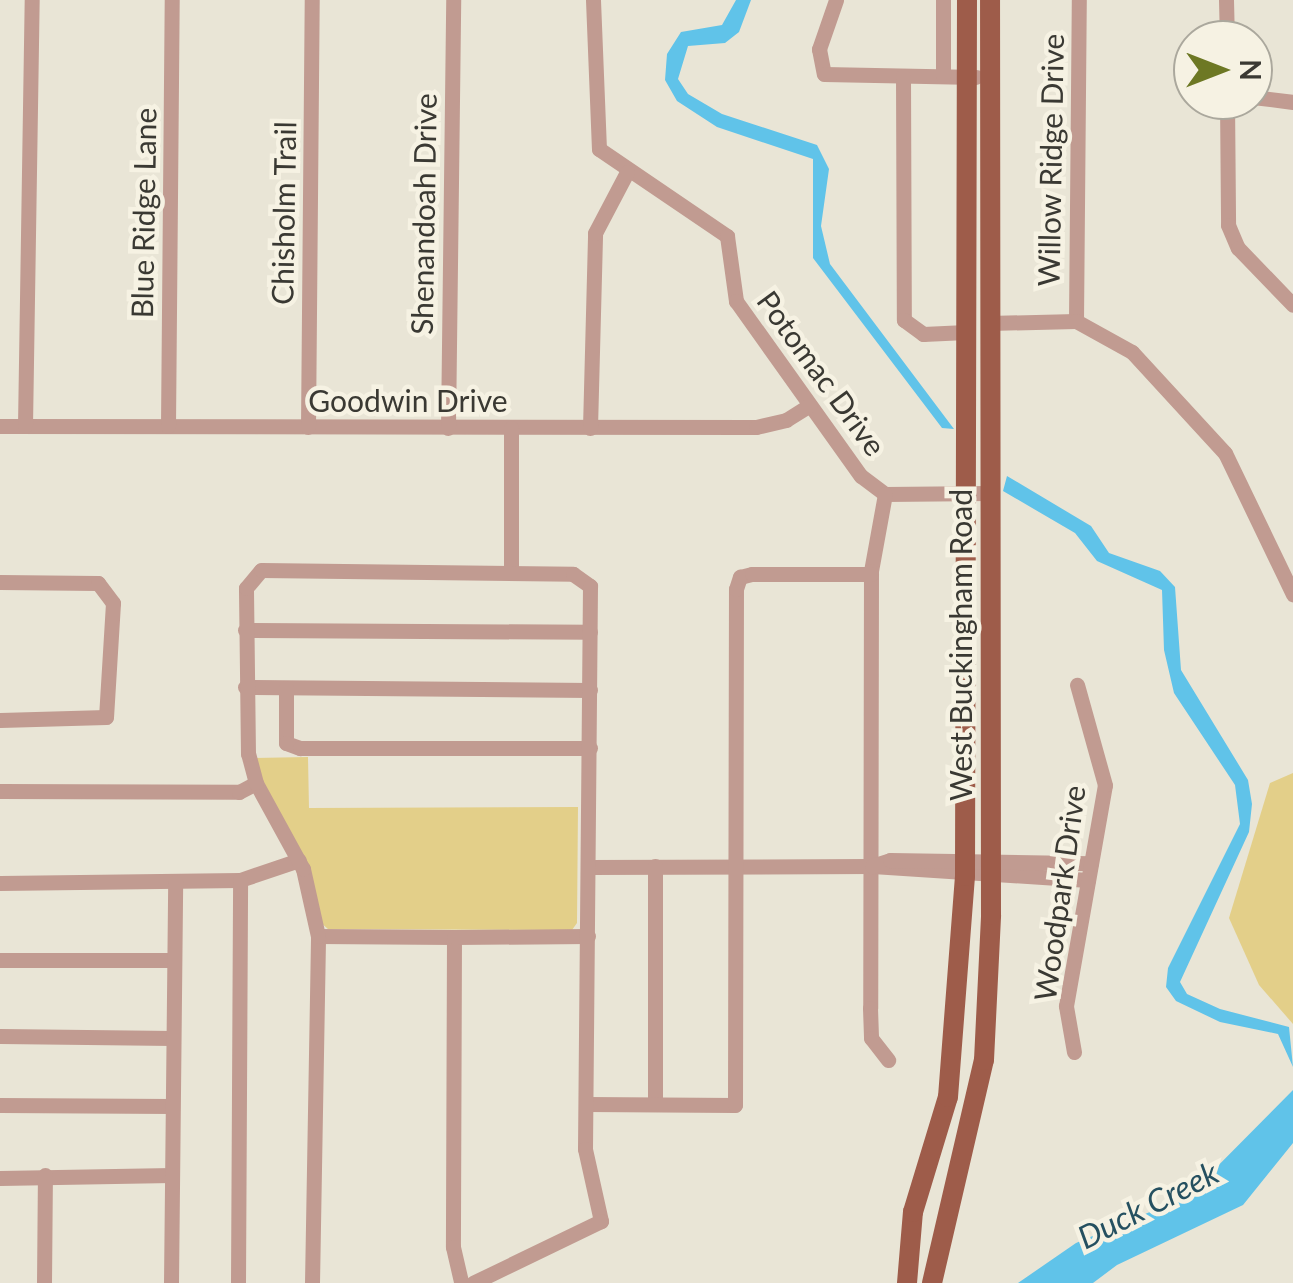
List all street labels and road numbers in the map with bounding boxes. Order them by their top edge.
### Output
street label: Willow Ridge Drive [1030,33,1070,287]
street label: Shenandoah Drive [403,93,443,335]
street label: Blue Ridge Lane [123,107,163,319]
street label: Chisholm Trail [263,120,303,306]
street label: Potomac Drive [750,284,894,462]
street label: Goodwin Drive [308,382,508,418]
street label: West Buckingham Road [942,489,978,801]
street label: Woodpark Drive [1026,783,1092,1003]

